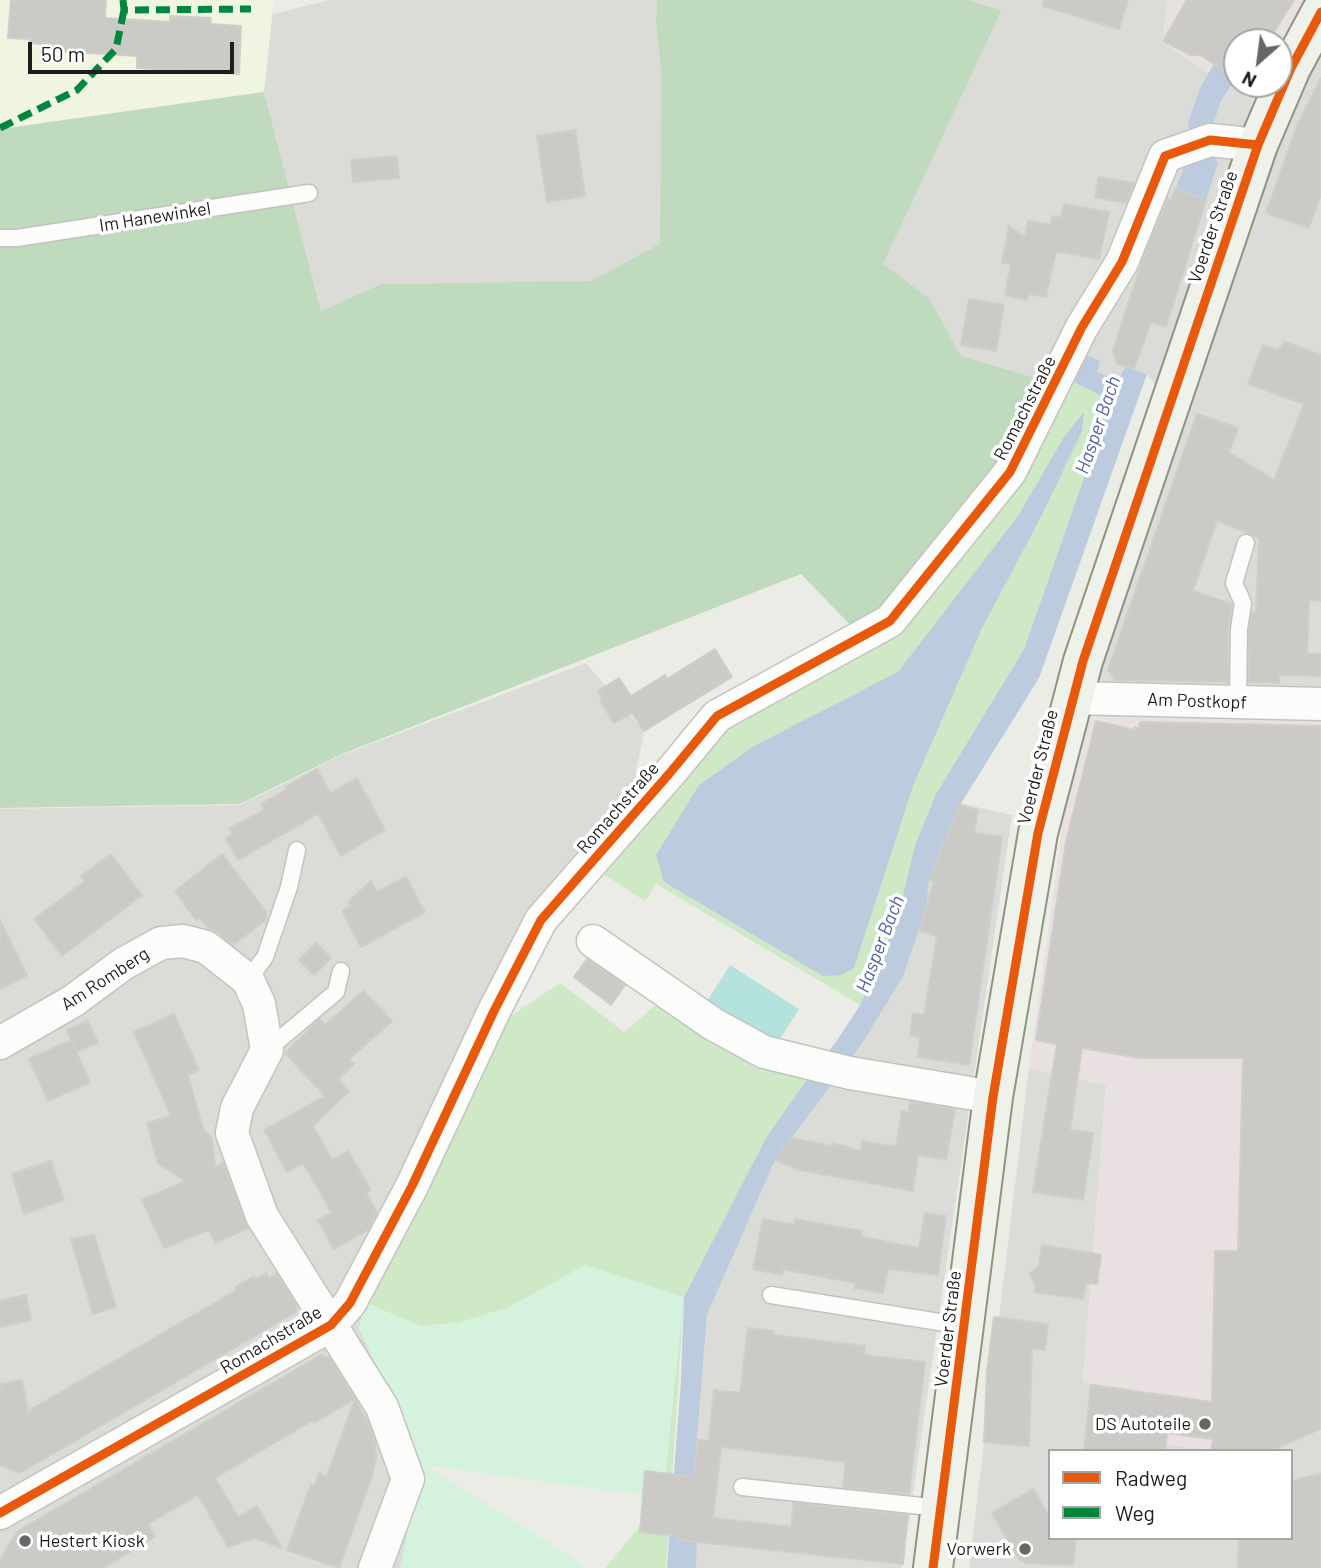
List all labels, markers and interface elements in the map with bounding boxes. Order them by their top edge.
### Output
scale bar [32,28,238,72]
north arrow [1223,28,1293,98]
text: 50 m [41,41,85,66]
text: N [1238,67,1260,93]
street label: Voerder Straße [1184,168,1242,286]
street label: Im Hanewinkel [98,198,212,236]
street label: Romachstraße [989,352,1061,464]
water label: Hasper Bach [1071,373,1125,477]
street label: Am Postkopf [1147,688,1247,714]
street label: Voerder Straße [1013,707,1063,827]
street label: Romachstraße [572,758,664,858]
water label: Hasper Bach [851,892,909,996]
street label: Am Romberg [57,943,153,1015]
street label: Voerder Straße [930,1269,966,1389]
street label: Romachstraße [216,1301,326,1379]
place label: DS Autoteile [1095,1413,1191,1435]
marker: DS Autoteile [1197,1416,1213,1432]
legend [1048,1449,1293,1540]
text: Radweg [1115,1465,1187,1490]
text: Weg [1115,1500,1155,1525]
place label: Hestert Kiosk [39,1530,145,1552]
marker: Hestert Kiosk [17,1533,33,1549]
place label: Vorwerk [947,1538,1011,1560]
marker: Vorwerk [1017,1541,1033,1557]

